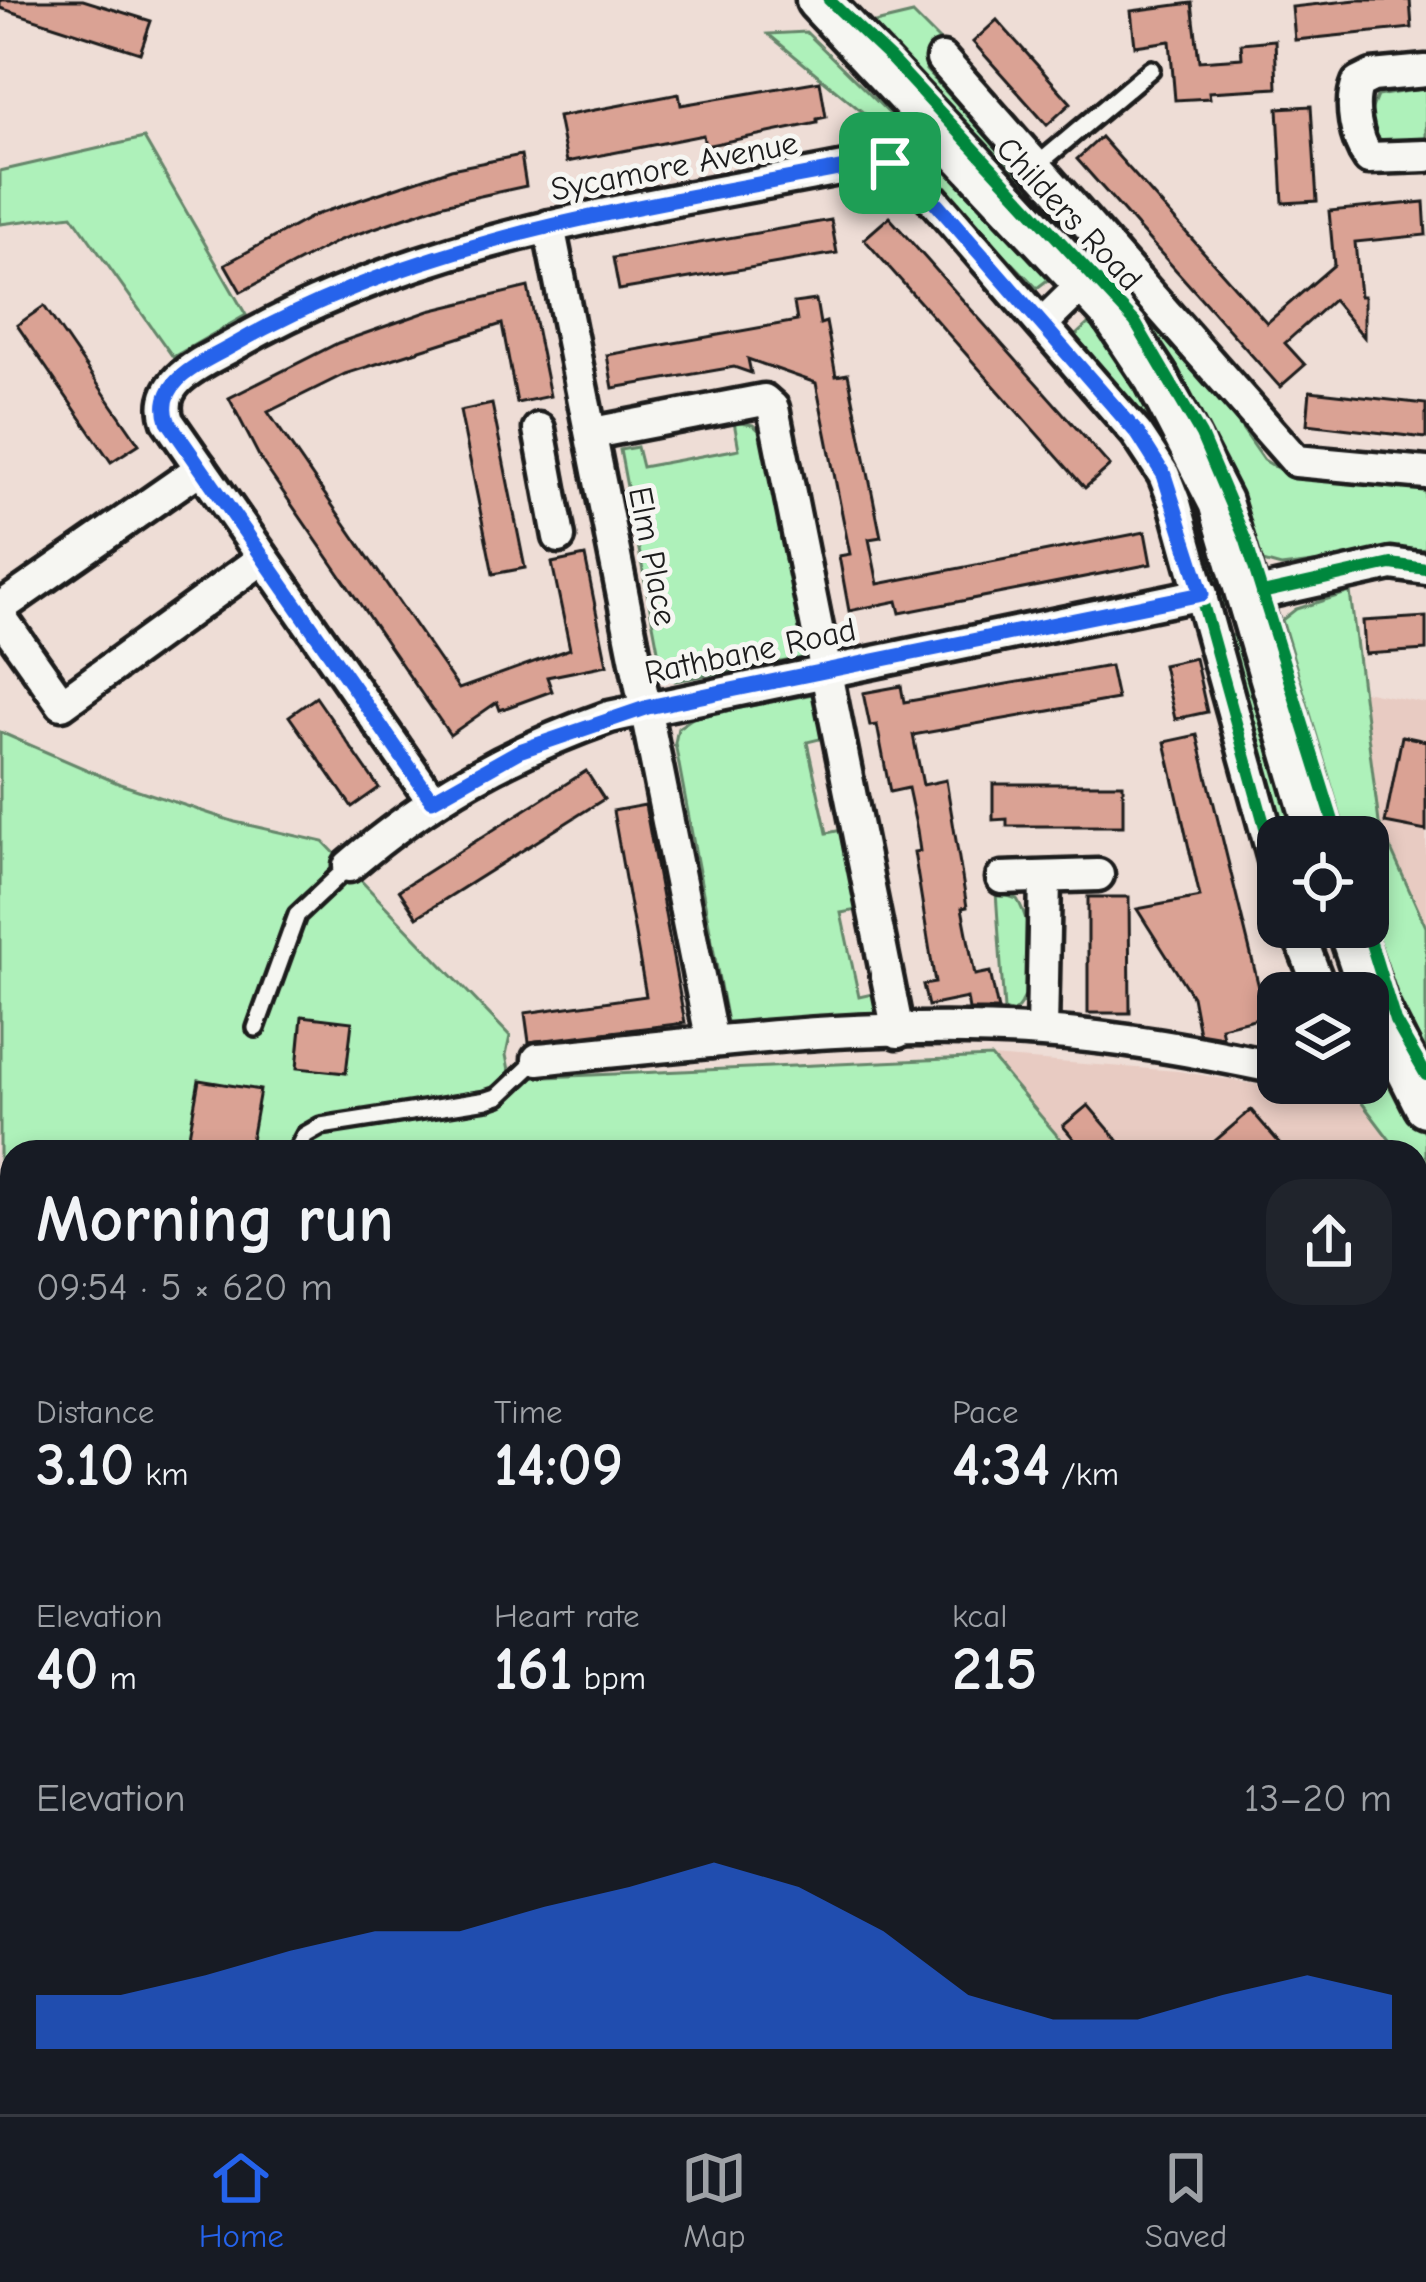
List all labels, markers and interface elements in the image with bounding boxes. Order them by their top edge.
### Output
pin [839,112,941,214]
street label: Sycamore Avenue [548,123,801,209]
street label: Childers Road [989,129,1150,298]
icon: arrive [857,130,923,196]
street label: Elm Place [621,484,685,629]
street label: Rathbane Road [641,610,859,692]
map controls [1257,816,1389,1104]
button: locate [1257,816,1389,948]
button: layers [1257,972,1389,1104]
button: share [1266,1179,1392,1305]
text: Morning run [36,1182,394,1258]
text: 09:54 · 5 × 620 m [36,1265,333,1310]
text: Distance [36,1393,154,1431]
text: Time [494,1393,563,1431]
text: Pace [952,1393,1019,1431]
text: 3.10 [36,1431,134,1500]
text: 14:09 [494,1431,623,1500]
text: 4:34 [952,1431,1050,1500]
text: km [134,1455,189,1493]
text: /km [1050,1455,1119,1493]
text: Elevation [36,1597,162,1635]
text: Heart rate [494,1597,640,1635]
text: kcal [952,1597,1007,1635]
text: 40 [36,1635,98,1704]
text: 161 [494,1635,573,1704]
text: 215 [952,1635,1037,1704]
text: m [98,1659,137,1697]
text: bpm [573,1659,646,1697]
text: Elevation [36,1776,185,1821]
text: 13–20 m [1244,1776,1392,1821]
tab: Home [199,2145,284,2255]
tab: Map [681,2145,747,2255]
tab: Saved [1145,2145,1227,2255]

